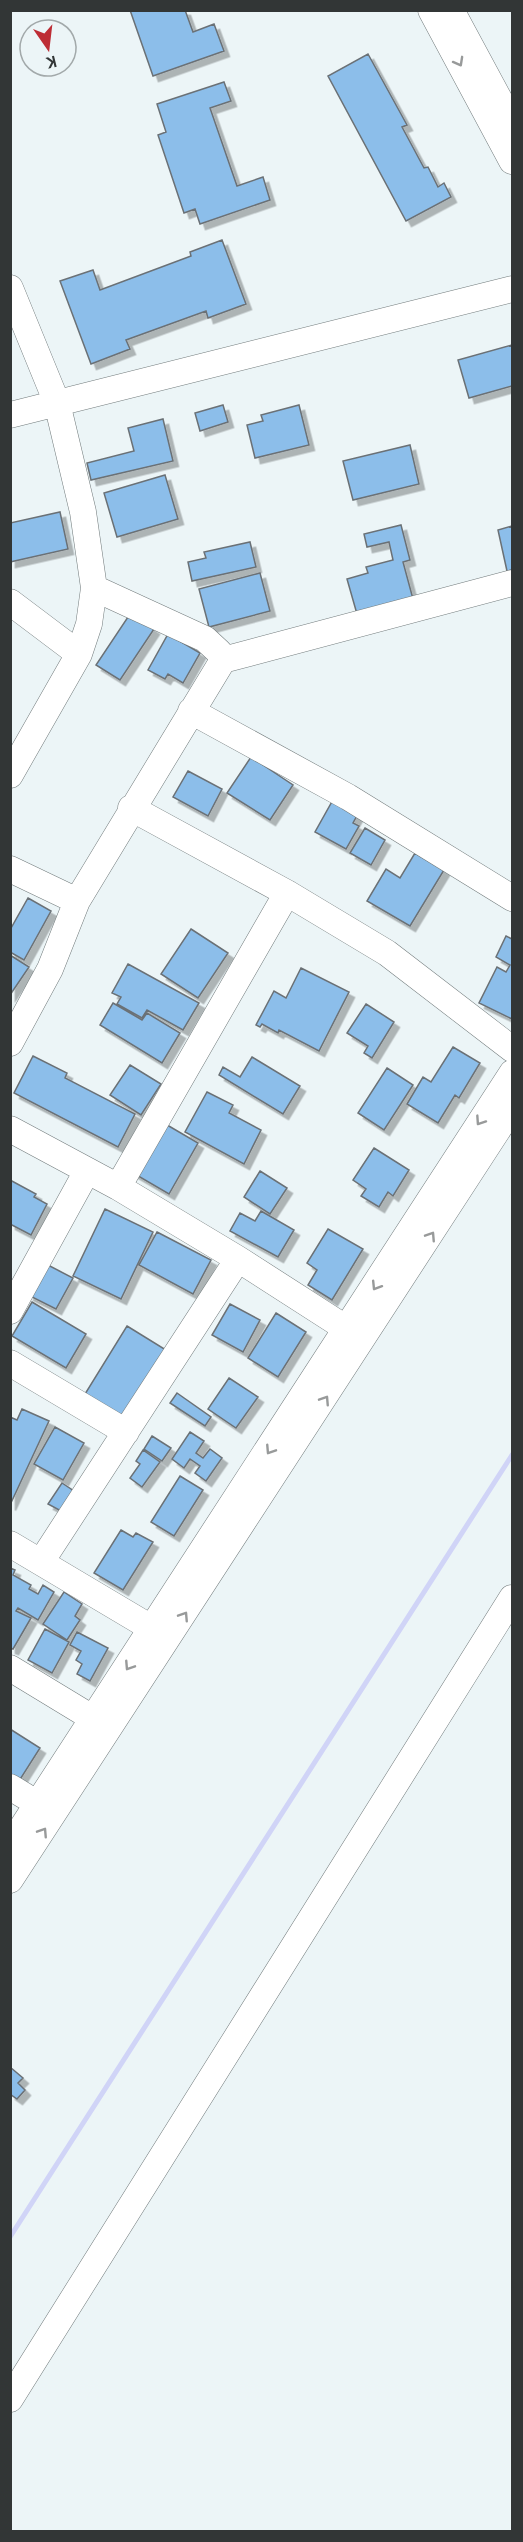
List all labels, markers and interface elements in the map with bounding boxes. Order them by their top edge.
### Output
north arrow [18,18,78,78]
text: K [44,51,59,73]
one-way arrow [452,56,463,66]
one-way arrow [476,1115,487,1126]
one-way arrow [423,1232,435,1242]
one-way arrow [371,1280,383,1290]
one-way arrow [318,1395,329,1406]
one-way arrow [265,1444,277,1454]
one-way arrow [177,1611,188,1622]
one-way arrow [125,1659,136,1670]
one-way arrow [36,1827,47,1838]

